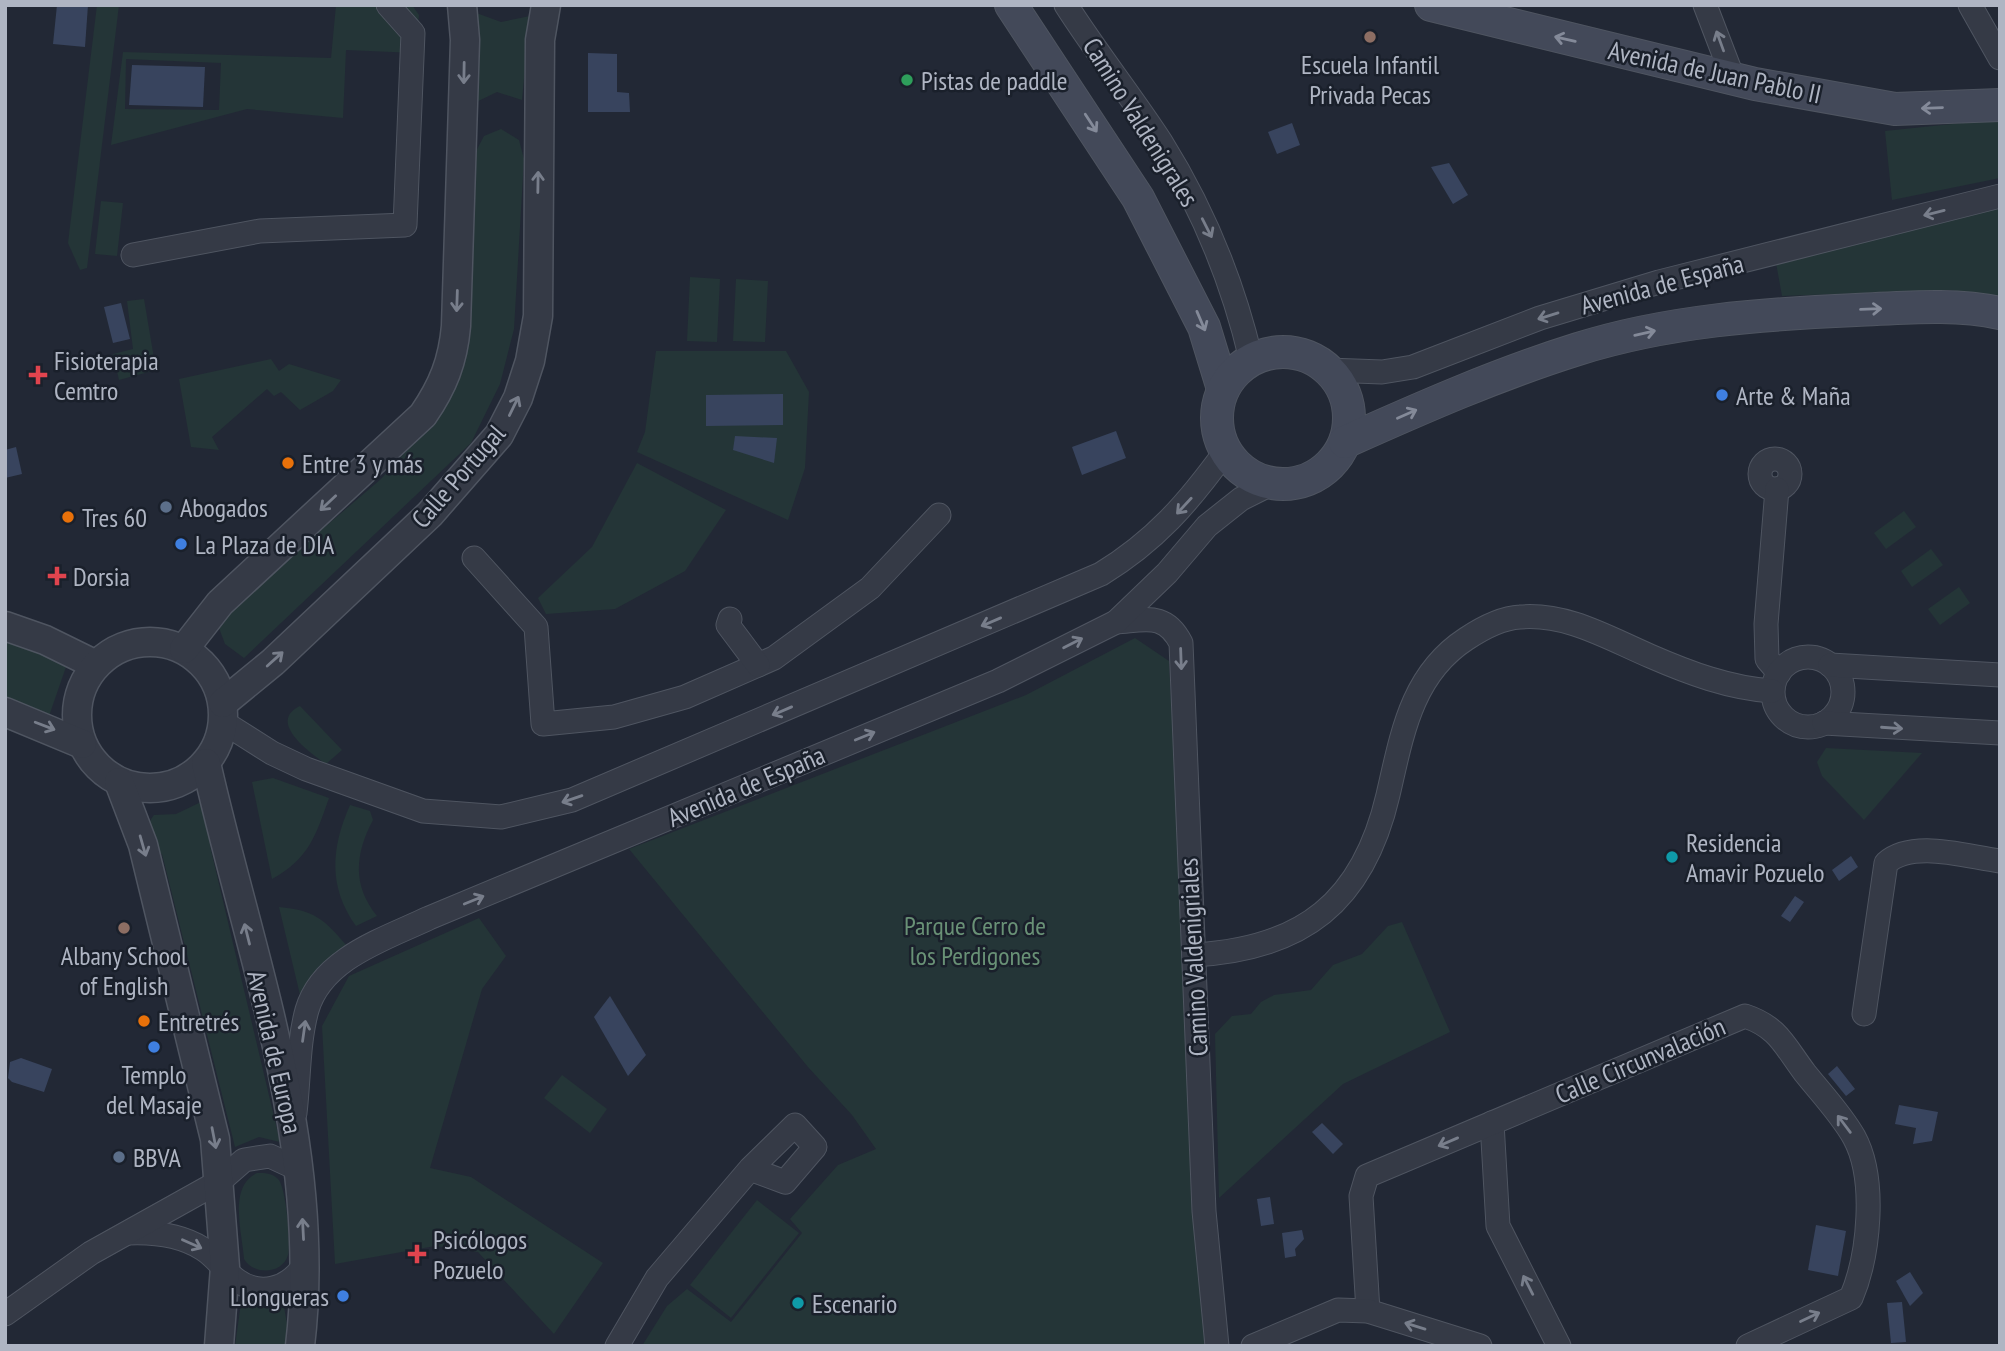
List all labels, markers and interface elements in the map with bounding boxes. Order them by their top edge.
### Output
marker: Escuela Infantil Privada Pecas [1362,29,1378,45]
street label: Camino Valdenigrales [1076,31,1206,213]
one-way arrow [1713,31,1725,53]
one-way arrow [1554,32,1577,45]
street label: Avenida de Juan Pablo II [1606,33,1824,111]
place label: Escuela Infantil Privada Pecas [1301,48,1439,111]
one-way arrow [457,62,471,85]
place label: Pistas de paddle [921,64,1068,97]
marker: Pistas de paddle [899,72,915,88]
one-way arrow [1920,101,1943,114]
one-way arrow [1084,112,1098,132]
one-way arrow [531,171,545,194]
one-way arrow [1923,207,1945,220]
one-way arrow [1201,218,1215,238]
street label: Avenida de España [1577,246,1747,322]
one-way arrow [451,289,464,312]
one-way arrow [1859,303,1882,316]
one-way arrow [1195,310,1208,332]
one-way arrow [1537,310,1559,323]
one-way arrow [1633,326,1656,339]
place label: Fisioterapia Cemtro [54,344,159,407]
marker: Fisioterapia Cemtro [28,365,48,385]
place label: Arte & Maña [1736,379,1851,412]
marker: Arte & Maña [1714,387,1730,403]
one-way arrow [507,396,521,417]
one-way arrow [1396,407,1418,420]
street label: Calle Portugal [404,417,512,535]
place label: Entre 3 y más [302,447,423,480]
marker: Entre 3 y más [280,455,296,471]
place label: Abogados [180,491,268,524]
one-way arrow [320,495,337,512]
one-way arrow [1175,497,1192,514]
marker: Abogados [158,499,174,515]
place label: Tres 60 [82,501,147,534]
marker: Tres 60 [60,509,76,525]
place label: La Plaza de DIA [195,528,335,561]
marker: La Plaza de DIA [173,536,189,552]
place label: Dorsia [73,560,130,593]
marker: Dorsia [47,566,67,586]
one-way arrow [981,616,1002,629]
one-way arrow [1062,636,1083,650]
one-way arrow [1175,648,1188,671]
one-way arrow [266,651,284,667]
one-way arrow [771,705,793,718]
one-way arrow [33,721,55,734]
one-way arrow [1880,721,1903,734]
one-way arrow [854,728,875,741]
street label: Avenida de España [662,738,830,834]
one-way arrow [561,794,583,806]
place label: Residencia Amavir Pozuelo [1686,826,1825,889]
one-way arrow [137,834,150,856]
marker: Residencia Amavir Pozuelo [1664,849,1680,865]
street label: Camino Valdenigriales [1171,857,1215,1057]
one-way arrow [463,892,485,905]
park label: Parque Cerro de los Perdigones [904,909,1046,972]
marker: Albany School of English [116,920,132,936]
one-way arrow [240,923,253,946]
place label: Albany School of English [61,939,187,1002]
street label: Avenida de Europa [240,967,310,1137]
place label: Entretrés [158,1005,239,1038]
street label: Calle Circunvalación [1550,1009,1730,1111]
marker: Entretrés [136,1013,152,1029]
one-way arrow [298,1020,311,1043]
marker: Templo del Masaje [146,1039,162,1055]
place label: Templo del Masaje [106,1058,202,1121]
one-way arrow [1836,1115,1851,1133]
one-way arrow [208,1126,221,1149]
one-way arrow [1437,1136,1459,1149]
place label: BBVA [133,1141,182,1174]
marker: BBVA [111,1149,127,1165]
one-way arrow [296,1218,309,1241]
place label: Psicólogos Pozuelo [433,1223,527,1286]
one-way arrow [181,1238,203,1251]
marker: Psicólogos Pozuelo [407,1244,427,1264]
one-way arrow [1521,1275,1535,1296]
place label: Llongueras [230,1280,329,1313]
place label: Escenario [812,1287,897,1320]
marker: Llongueras [335,1288,351,1304]
marker: Escenario [790,1295,806,1311]
one-way arrow [1799,1310,1820,1323]
one-way arrow [1404,1318,1426,1331]

